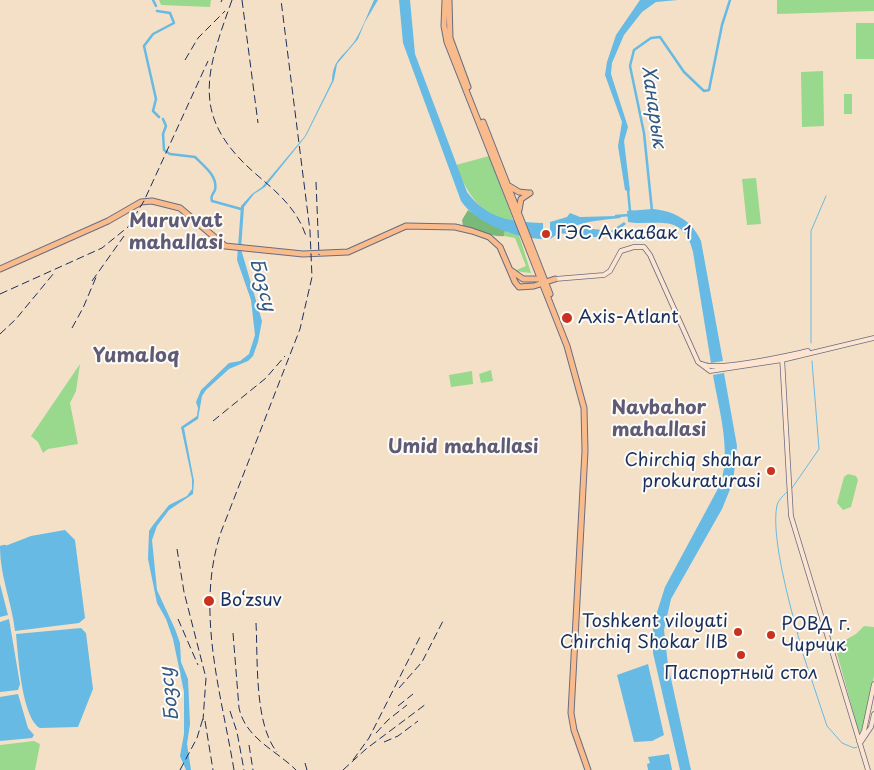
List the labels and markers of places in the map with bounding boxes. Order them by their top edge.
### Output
place label: ГЭС Аккавак 1 [556,223,692,245]
marker: ГЭС Аккавак 1 [540,228,552,240]
place label: Axis-Atlant [578,307,678,329]
marker: Axis-Atlant [560,311,574,325]
place label: Chirchiq shahar prokuraturasi [625,450,761,492]
marker: Chirchiq shahar prokuraturasi [765,465,777,477]
place label: Bo‘zsuv [220,590,282,612]
marker: Bo‘zsuv [202,594,216,608]
place label: Toshkent viloyati Chirchiq Shokar IIB [560,611,728,654]
place label: РОВД г. Чирчик [781,614,851,656]
marker: Toshkent viloyati Chirchiq Shokar IIB [732,626,744,638]
marker: РОВД г. Чирчик [765,629,777,641]
marker: Паспортный стол [735,649,747,661]
place label: Паспортный стол [664,663,818,685]

